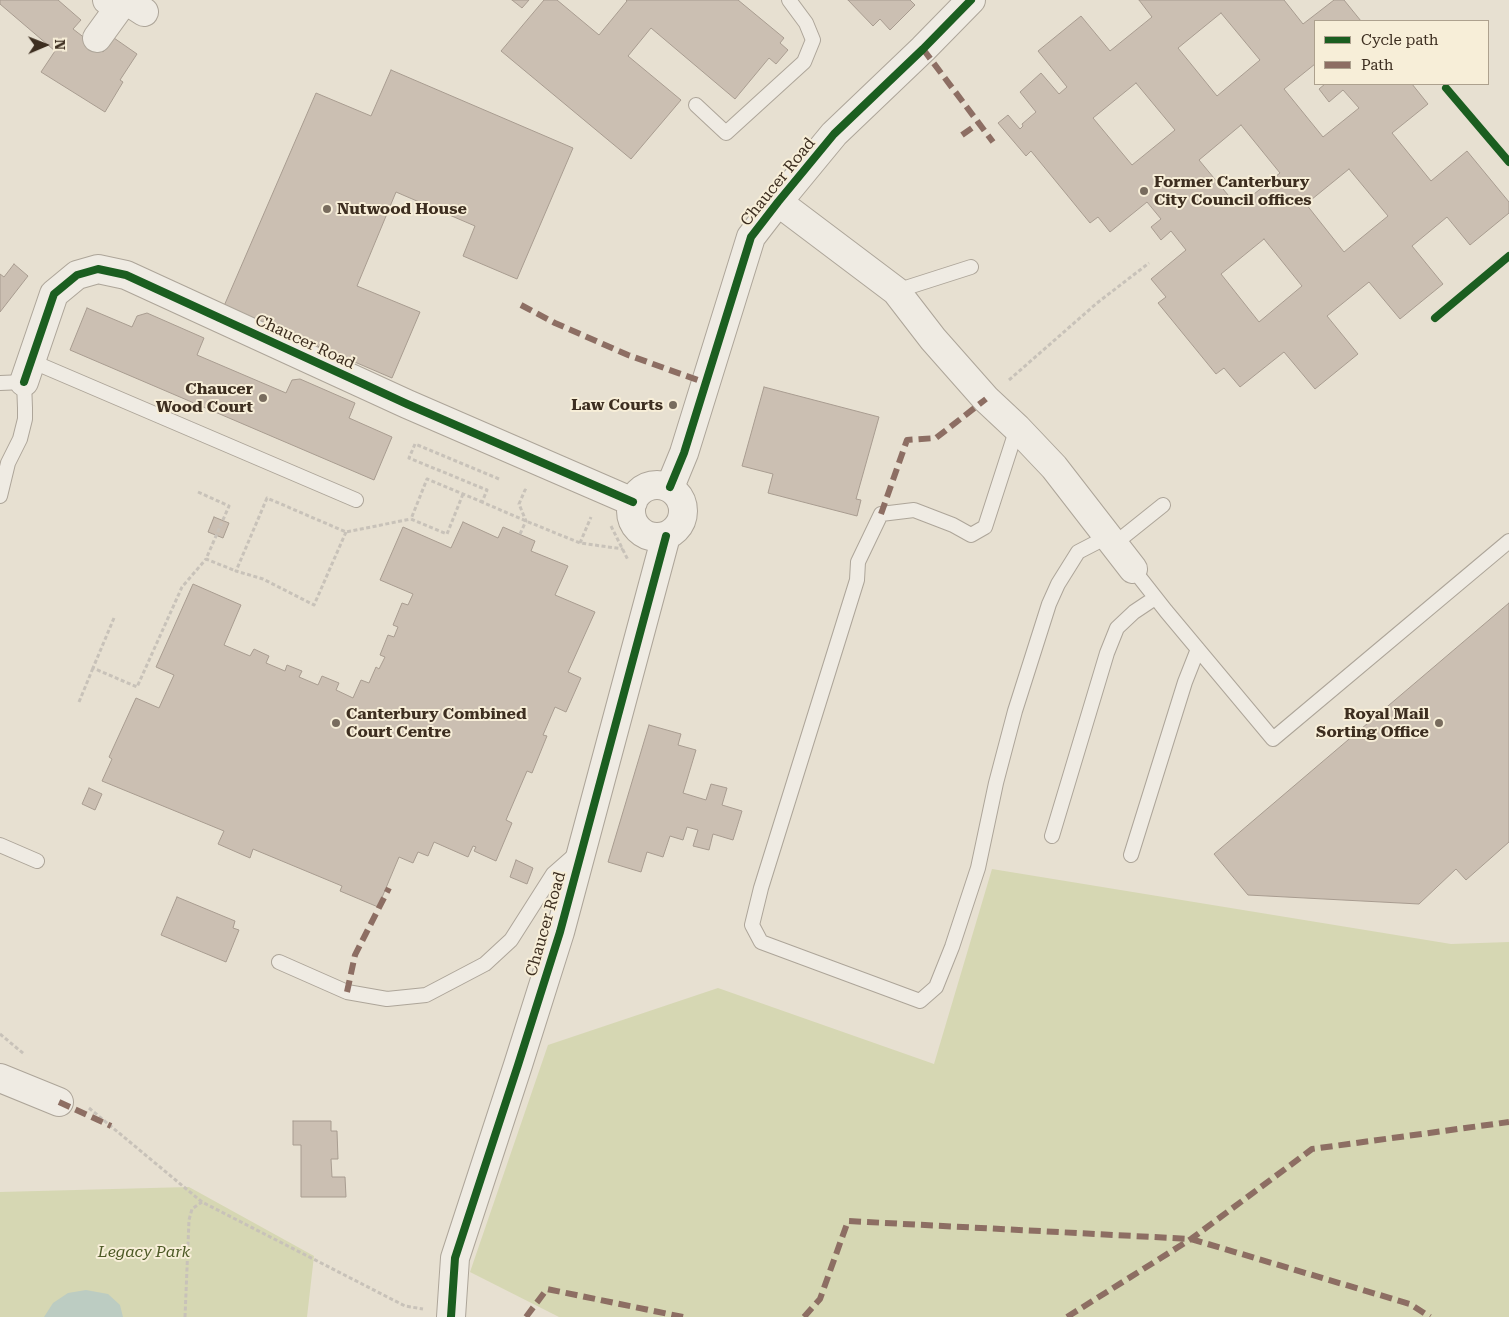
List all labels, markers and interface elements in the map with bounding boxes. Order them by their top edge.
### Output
north arrow [20,20,70,70]
legend [1314,20,1489,85]
text: Cycle path [1361,31,1438,49]
text: N [52,39,68,50]
text: Path [1361,56,1394,74]
street label: Chaucer Road [737,134,819,230]
place label: Former Canterbury City Council offices [1154,172,1312,210]
marker: Former Canterbury City Council offices [1138,185,1150,197]
place label: Nutwood House [337,199,467,219]
marker: Nutwood House [321,203,333,215]
street label: Chaucer Road [252,310,358,374]
place label: Chaucer Wood Court [156,379,253,417]
marker: Chaucer Wood Court [257,392,269,404]
place label: Law Courts [571,395,663,415]
marker: Law Courts [667,399,679,411]
place label: Canterbury Combined Court Centre [346,704,527,742]
place label: Royal Mail Sorting Office [1316,704,1429,742]
marker: Canterbury Combined Court Centre [330,717,342,729]
marker: Royal Mail Sorting Office [1433,717,1445,729]
street label: Chaucer Road [522,869,570,979]
park label: Legacy Park [98,1242,190,1262]

